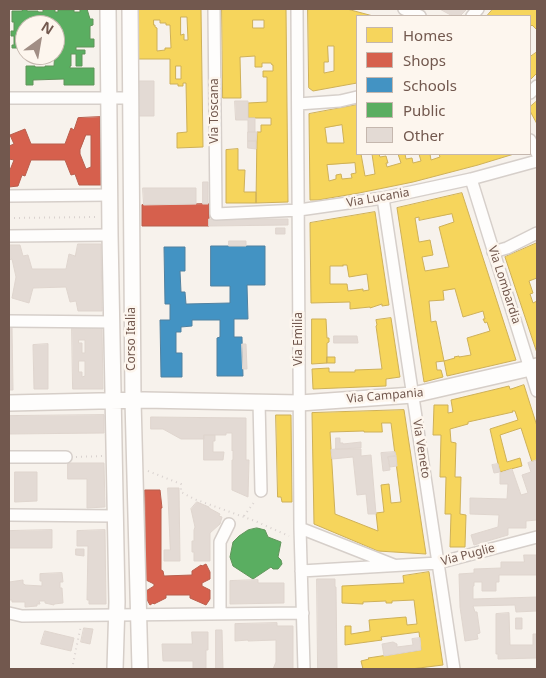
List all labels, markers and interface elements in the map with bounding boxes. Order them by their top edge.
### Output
north arrow [15,15,65,65]
legend [356,15,531,155]
text: N [38,17,58,39]
text: Homes [403,25,453,45]
text: Shops [403,50,446,70]
text: Schools [403,75,457,95]
street label: Via Toscana [208,78,222,144]
text: Public [403,100,446,120]
text: Other [403,125,444,145]
street label: Via Lucania [345,185,411,211]
street label: Via Lombardia [485,244,523,326]
street label: Corso Italia [125,307,139,371]
street label: Via Emilia [292,312,306,366]
street label: Via Campania [346,385,424,407]
street label: Via Veneto [409,418,433,480]
street label: Via Puglie [439,541,497,569]

